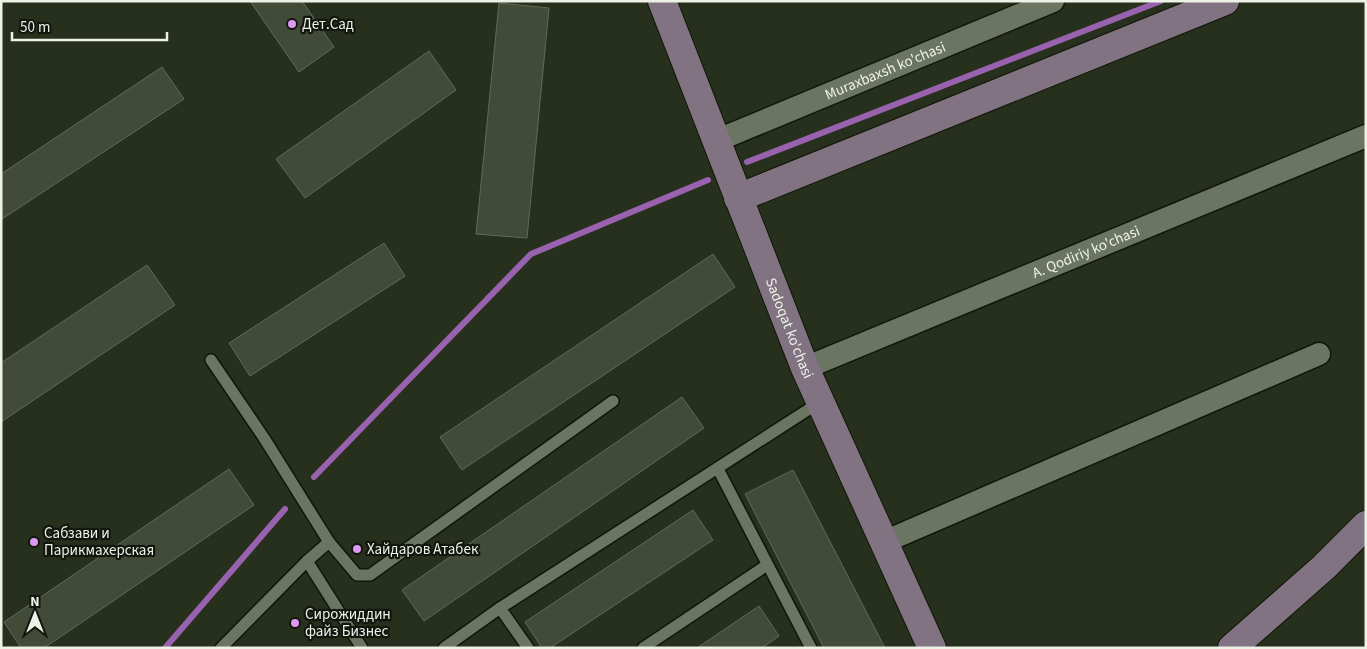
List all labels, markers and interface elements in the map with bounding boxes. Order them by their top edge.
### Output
scale bar [12,10,168,42]
place label: Дет.Сад [302,14,354,35]
text: 50 m [20,17,50,38]
marker: Дет.Сад [286,18,298,30]
street label: Muraxbaxsh ko'chasi [822,36,949,105]
street label: A. Qodiriy ko'chasi [1029,220,1143,283]
street label: Sadoqat ko'chasi [760,275,819,382]
place label: Сабзави и Парикмахерская [44,523,154,561]
marker: Сабзави и Парикмахерская [28,536,40,548]
place label: Хайдаров Атабек [367,539,479,560]
marker: Хайдаров Атабек [351,543,363,555]
north arrow [10,589,60,639]
text: N [30,592,40,612]
place label: Сирожиддин файз Бизнес [305,604,391,642]
marker: Сирожиддин файз Бизнес [289,617,301,629]

